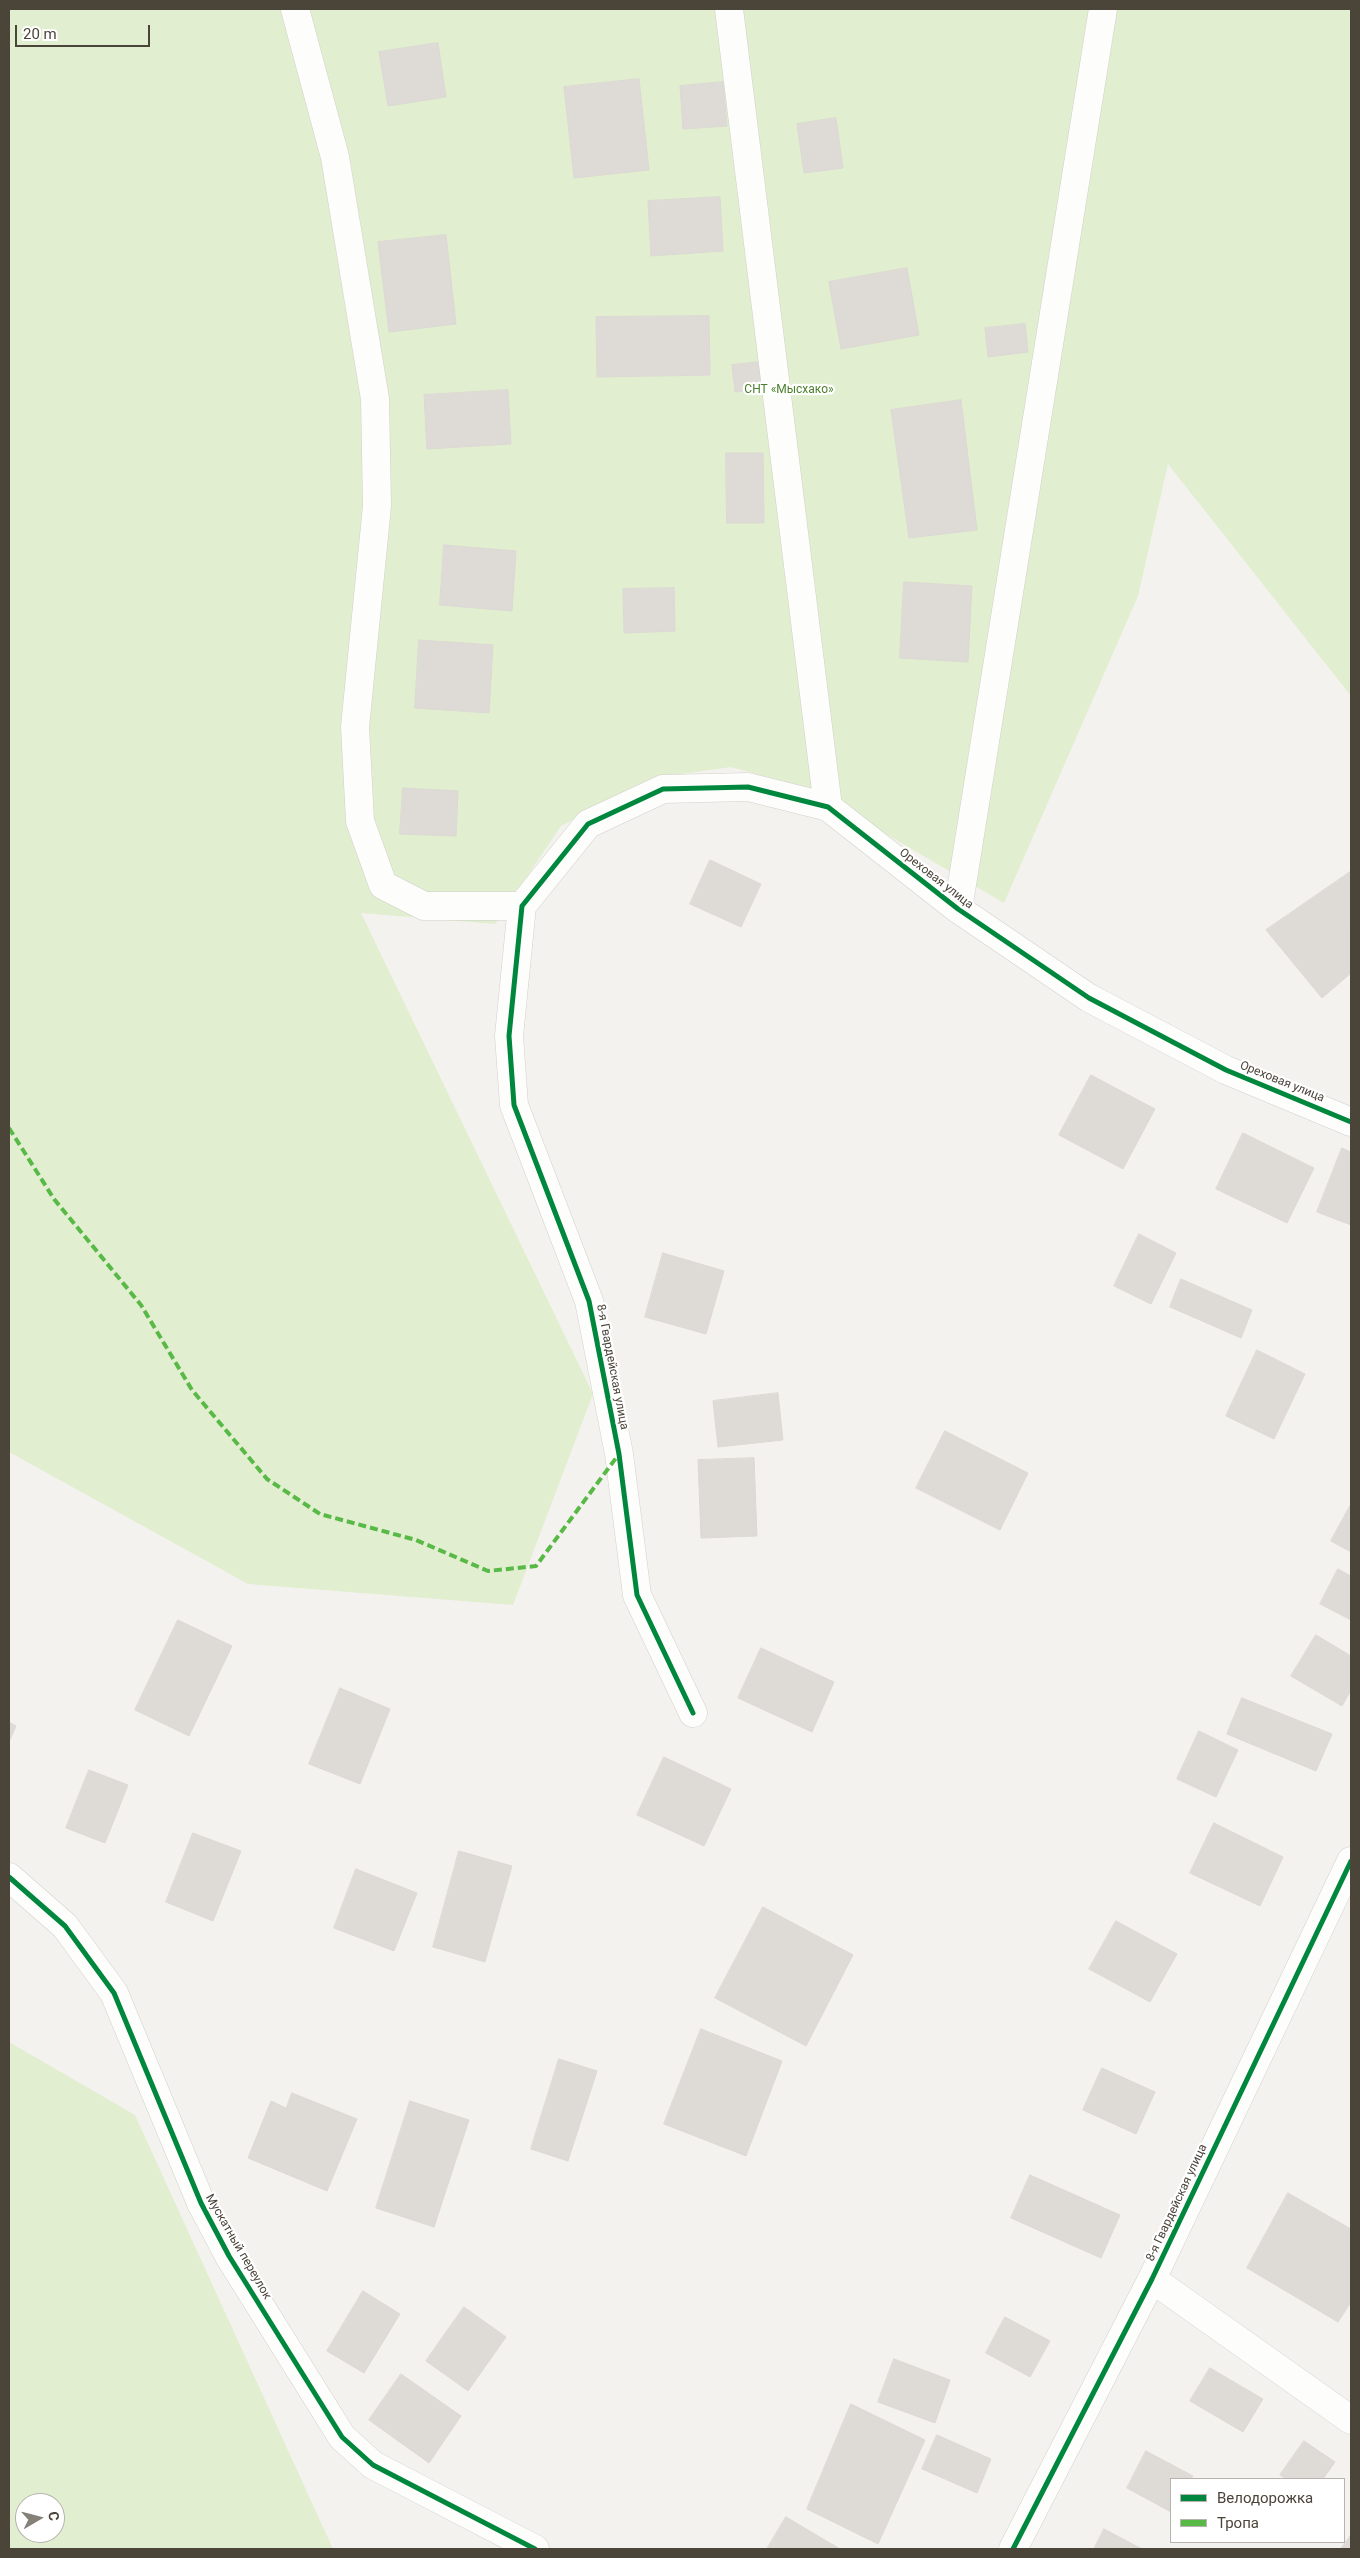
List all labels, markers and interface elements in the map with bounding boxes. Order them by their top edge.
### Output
scale bar [18,15,152,47]
text: 20 m [23,25,57,43]
park label: СНТ «Мысхако» [744,383,834,397]
street label: Ореховая улица [896,846,976,912]
street label: Ореховая улица [1238,1058,1326,1106]
street label: 8-я Гвардейская улица [593,1303,631,1431]
street label: 8-я Гвардейская улица [1144,2142,1210,2264]
street label: Мускатный переулок [202,2192,274,2302]
legend [1170,2478,1345,2543]
text: Велодорожка [1217,2489,1313,2507]
north arrow [15,2493,65,2543]
text: С [45,2510,62,2522]
text: Тропа [1217,2514,1259,2532]

